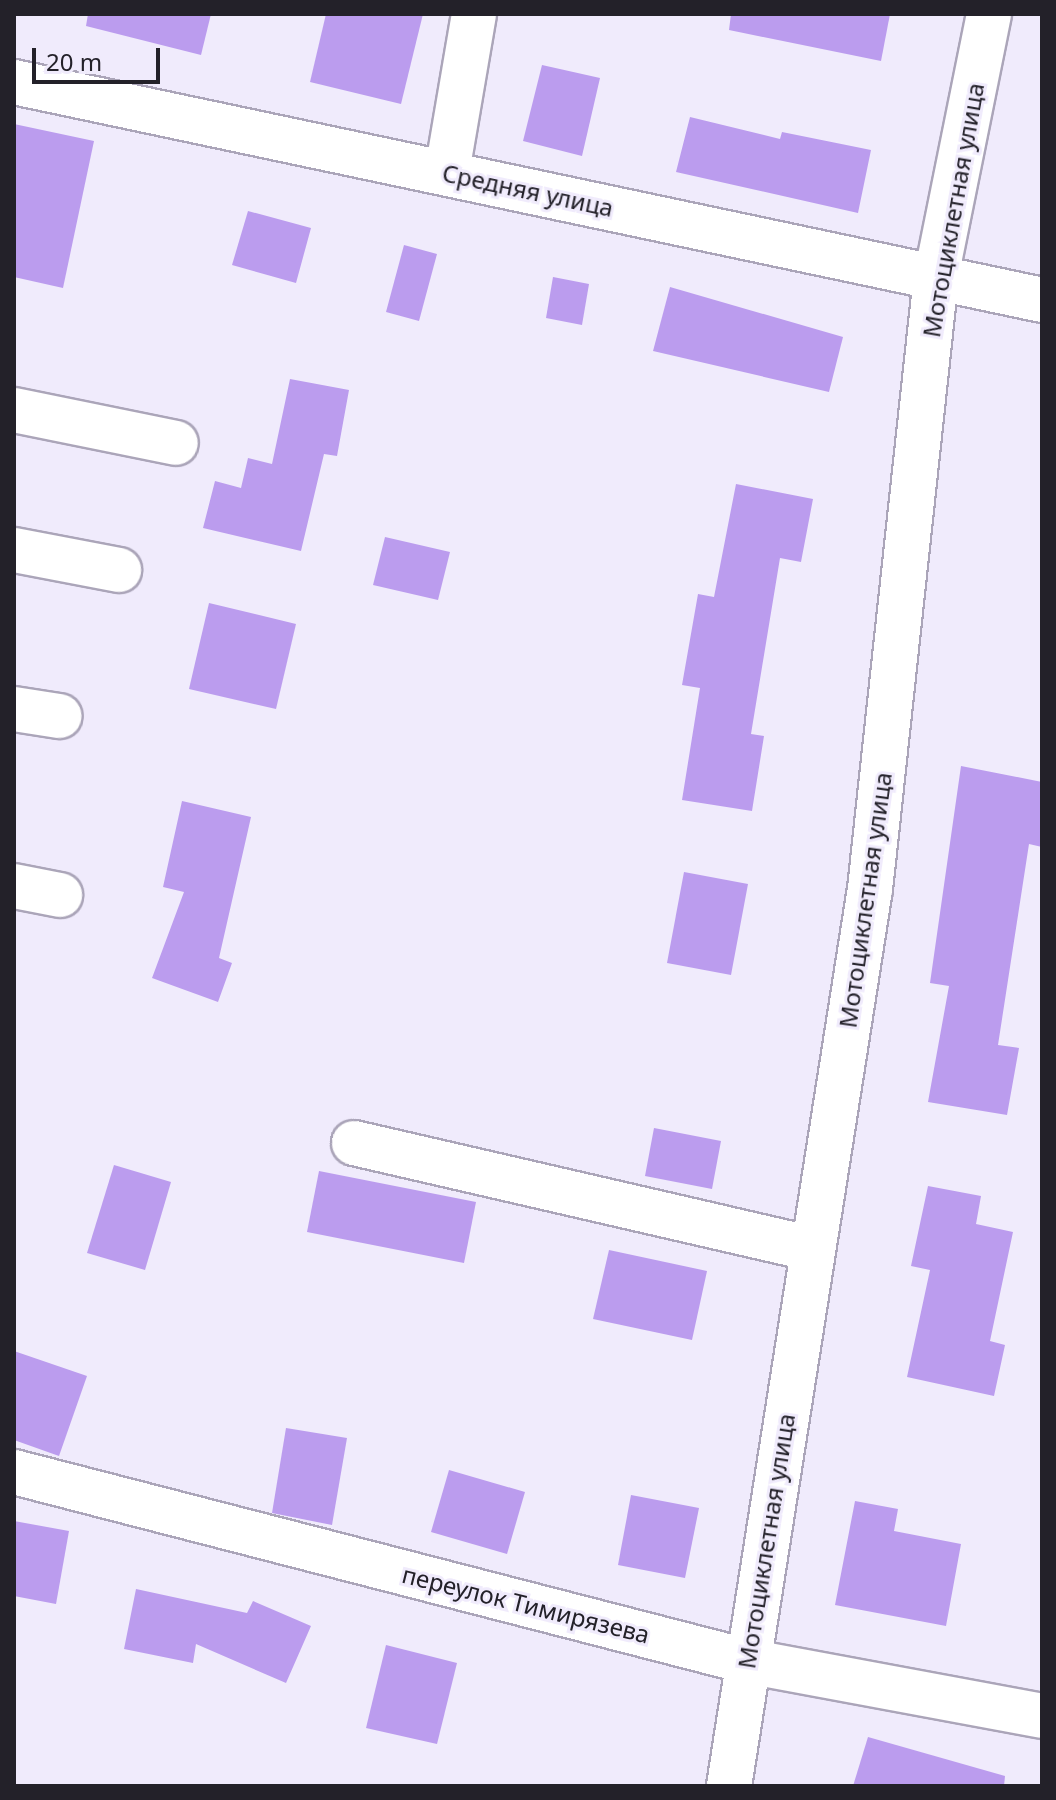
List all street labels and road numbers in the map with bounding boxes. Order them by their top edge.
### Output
street label: Мотоциклетная улица [916,81,990,339]
street label: Средняя улица [440,158,616,222]
street label: Мотоциклетная улица [833,770,897,1030]
street label: Мотоциклетная улица [732,1411,800,1671]
street label: переулок Тимирязева [399,1559,653,1649]

